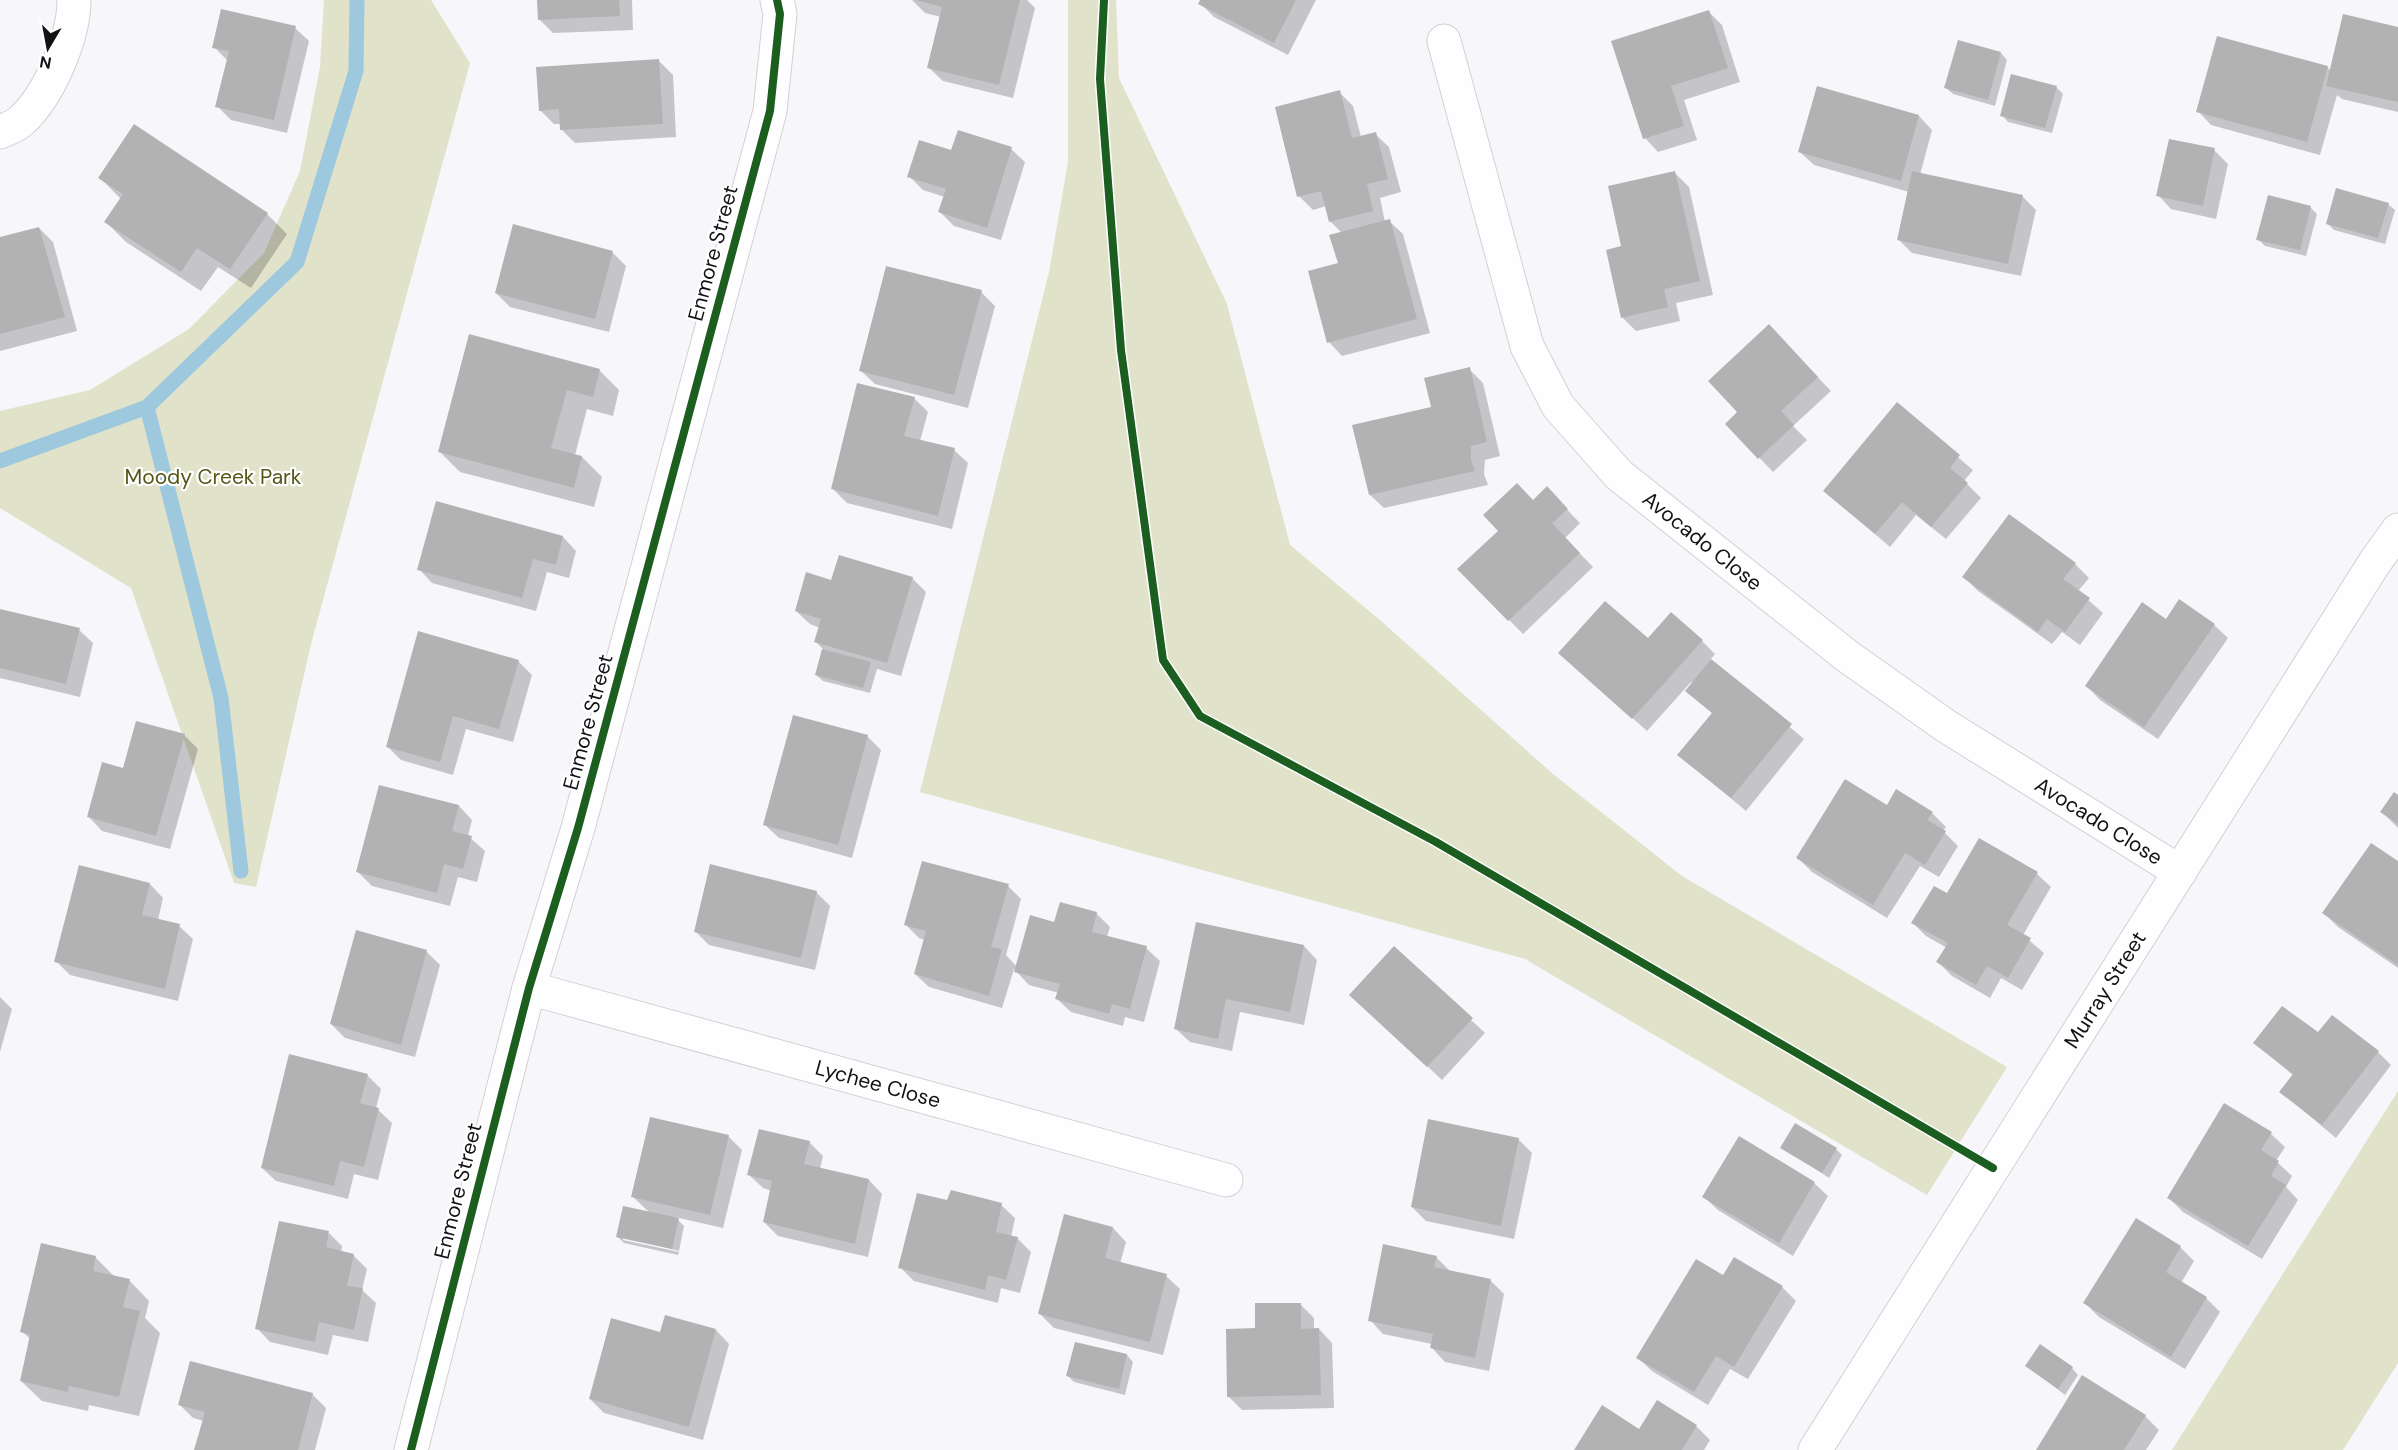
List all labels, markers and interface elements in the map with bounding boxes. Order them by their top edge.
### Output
north arrow [18,18,78,78]
text: N [38,51,53,74]
street label: Enmore Street [681,182,745,324]
park label: Moody Creek Park [125,463,302,491]
street label: Avocado Close [1637,485,1768,597]
street label: Enmore Street [556,651,620,793]
street label: Avocado Close [2030,771,2168,872]
street label: Murray Street [2058,926,2153,1054]
street label: Lychee Close [812,1054,944,1115]
street label: Enmore Street [428,1120,488,1262]

